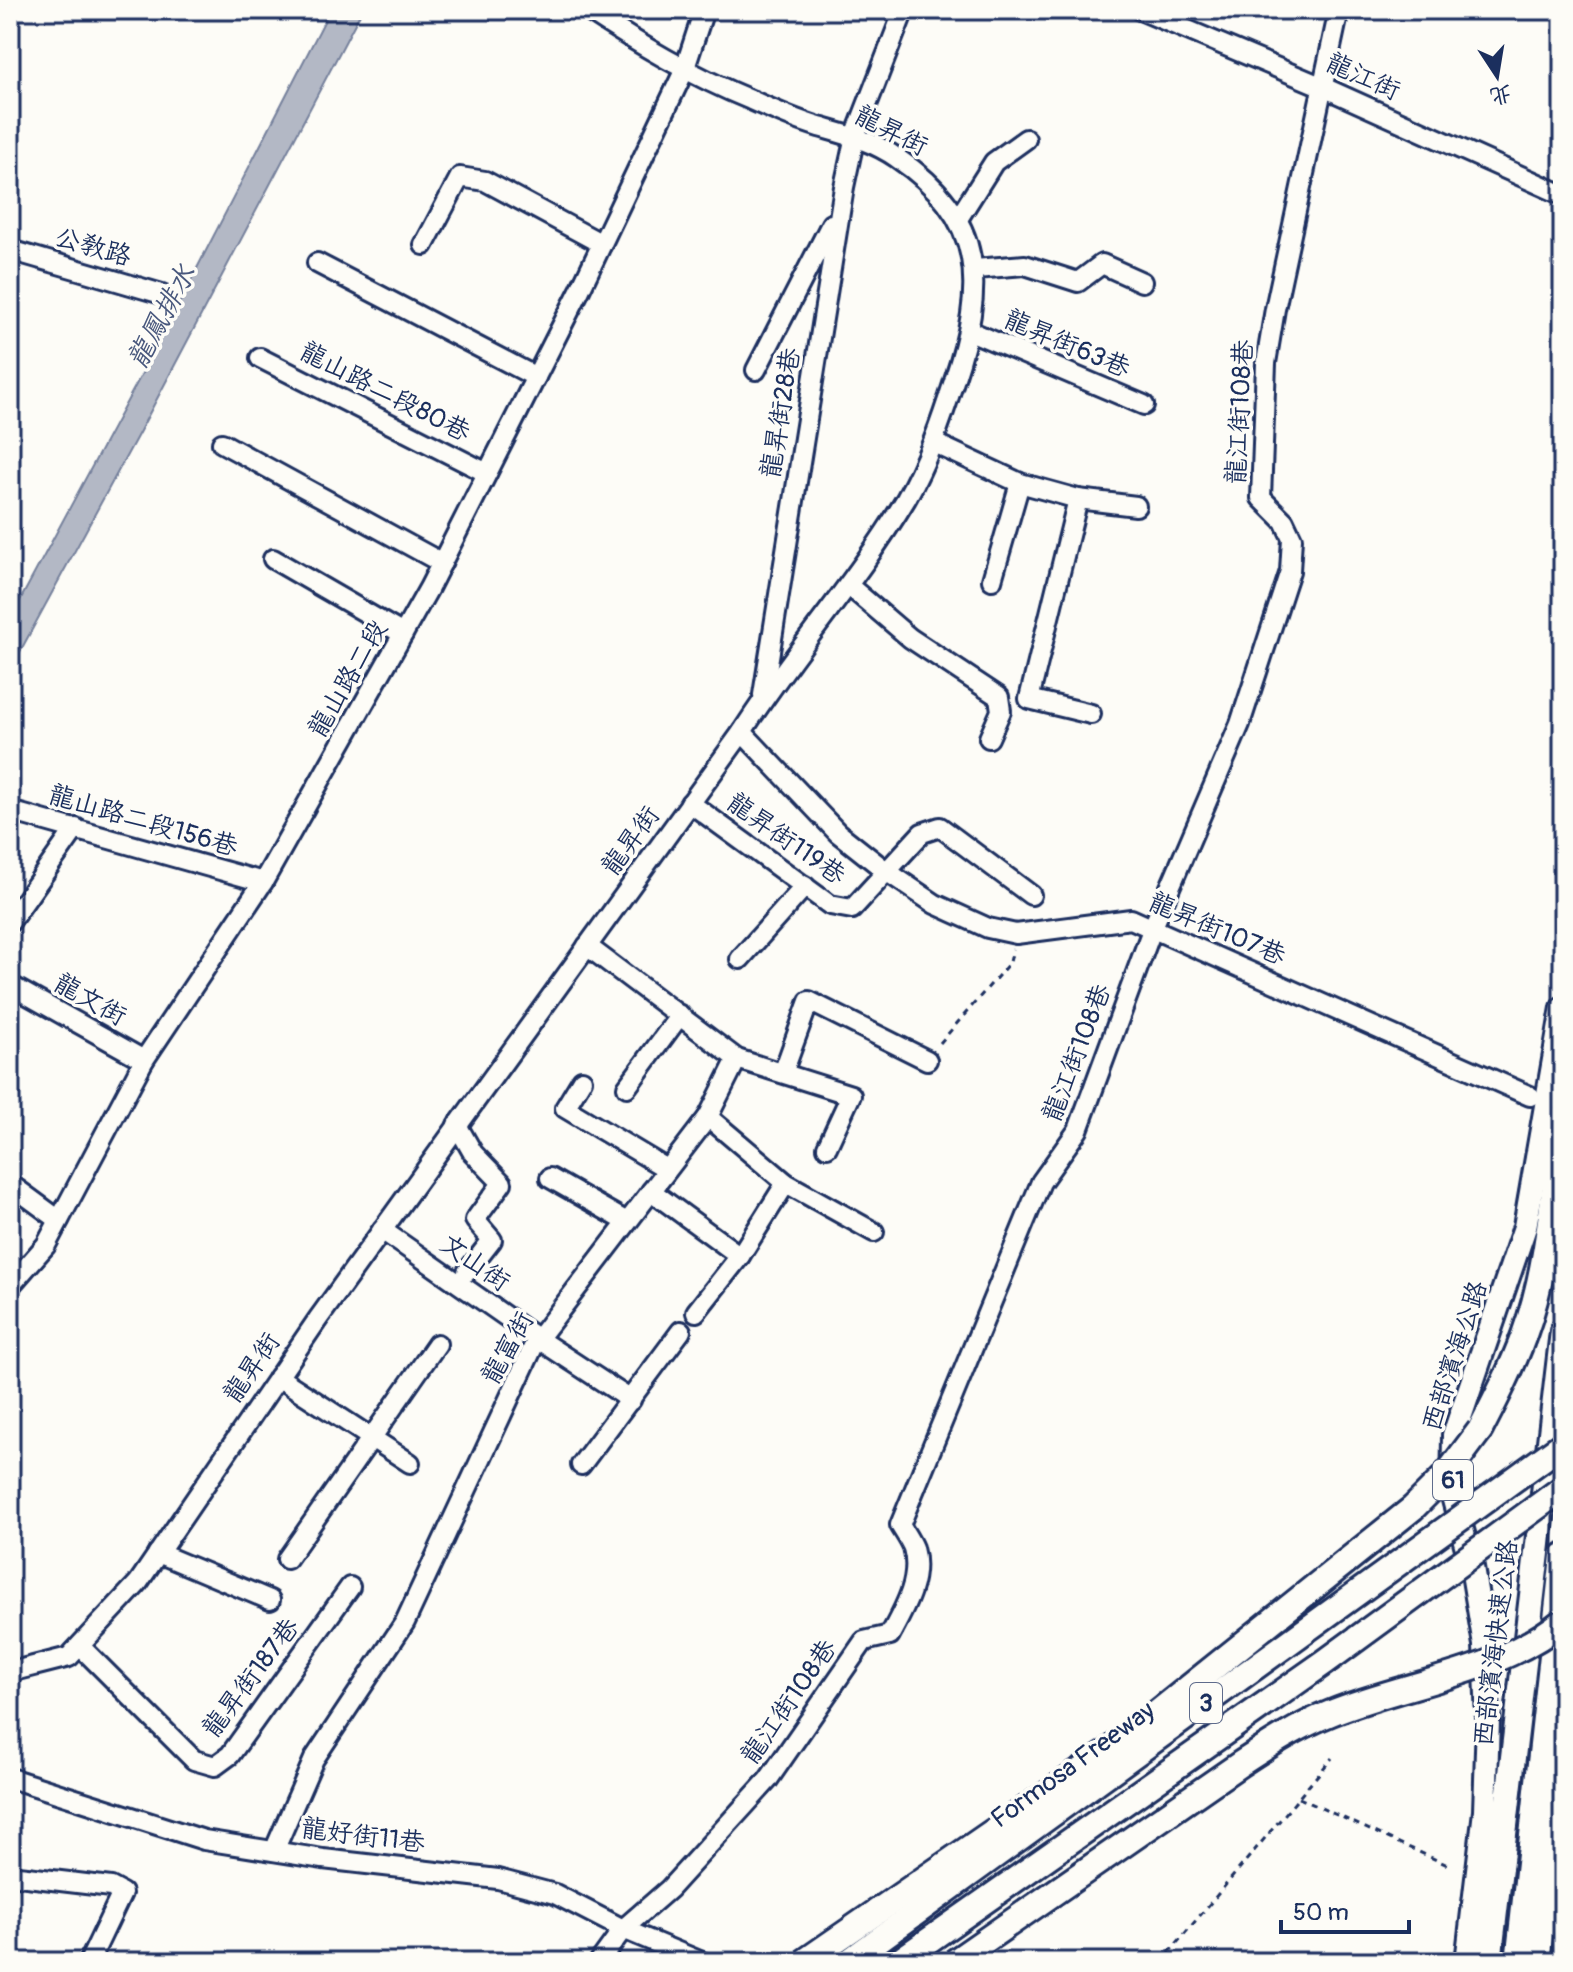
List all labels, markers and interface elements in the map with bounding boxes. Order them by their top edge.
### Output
north arrow [1457,36,1537,116]
street label: 龍江街 [1321,47,1405,107]
text: 北 [1487,79,1515,111]
street label: 龍昇街 [849,99,933,163]
street label: 公教路 [51,221,135,273]
water label: 龍鳳排水 [120,258,204,375]
street label: 龍昇街63巷 [999,303,1135,385]
street label: 龍山路二段80巷 [294,335,476,449]
street label: 龍江街108巷 [1220,339,1260,485]
street label: 龍昇街28巷 [755,345,807,481]
street label: 龍山路二段 [302,615,394,743]
street label: 龍山路二段156巷 [45,779,241,863]
street label: 龍昇街119巷 [720,786,852,892]
street label: 龍昇街 [595,800,667,882]
street label: 龍昇街107巷 [1144,886,1290,972]
street label: 龍文街 [48,967,132,1033]
street label: 龍江街108巷 [1036,980,1118,1126]
street label: 文山街 [434,1228,516,1298]
street label: 西部濱海公路 [1416,1277,1494,1435]
street label: 龍富街 [475,1306,541,1390]
street label: 龍昇街 [217,1327,287,1409]
road number: 61 [1433,1460,1473,1500]
street label: 西部濱海快速公路 [1467,1538,1525,1748]
street label: 龍昇街187巷 [196,1612,306,1744]
street label: 龍江街108巷 [734,1633,844,1771]
road number: 3 [1190,1683,1222,1723]
street label: Formosa Freeway [985,1695,1161,1835]
street label: 龍好街11巷 [299,1813,427,1859]
scale bar [1281,1884,1409,1934]
text: 50 m [1293,1898,1349,1927]

